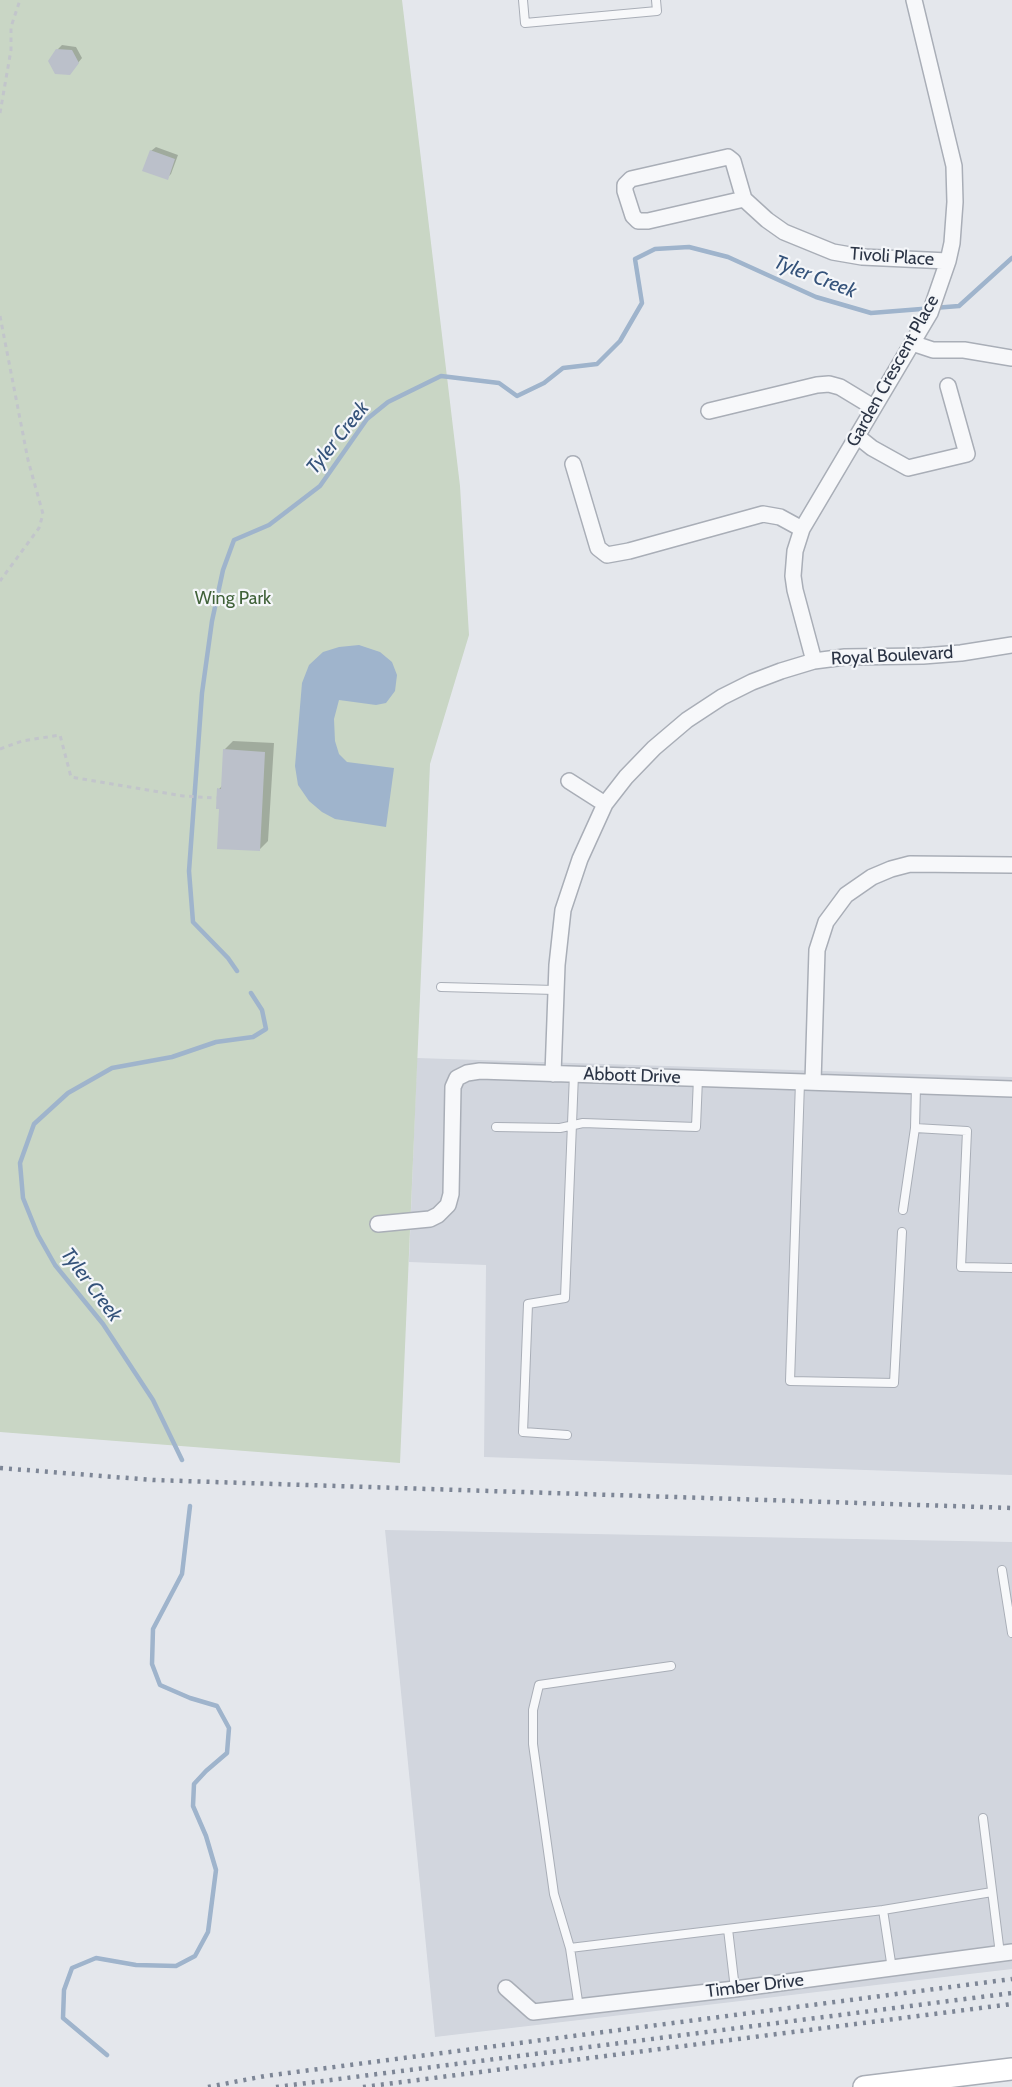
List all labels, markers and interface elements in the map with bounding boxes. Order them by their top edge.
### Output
street label: Tivoli Place [849,243,935,271]
water label: Tyler Creek [770,250,860,304]
street label: Garden Crescent Place [842,291,944,451]
water label: Tyler Creek [302,397,374,479]
park label: Wing Park [195,588,271,610]
street label: Royal Boulevard [830,642,954,670]
street label: Abbott Drive [583,1064,681,1088]
water label: Tyler Creek [55,1243,127,1327]
street label: Timber Drive [705,1969,805,2003]

